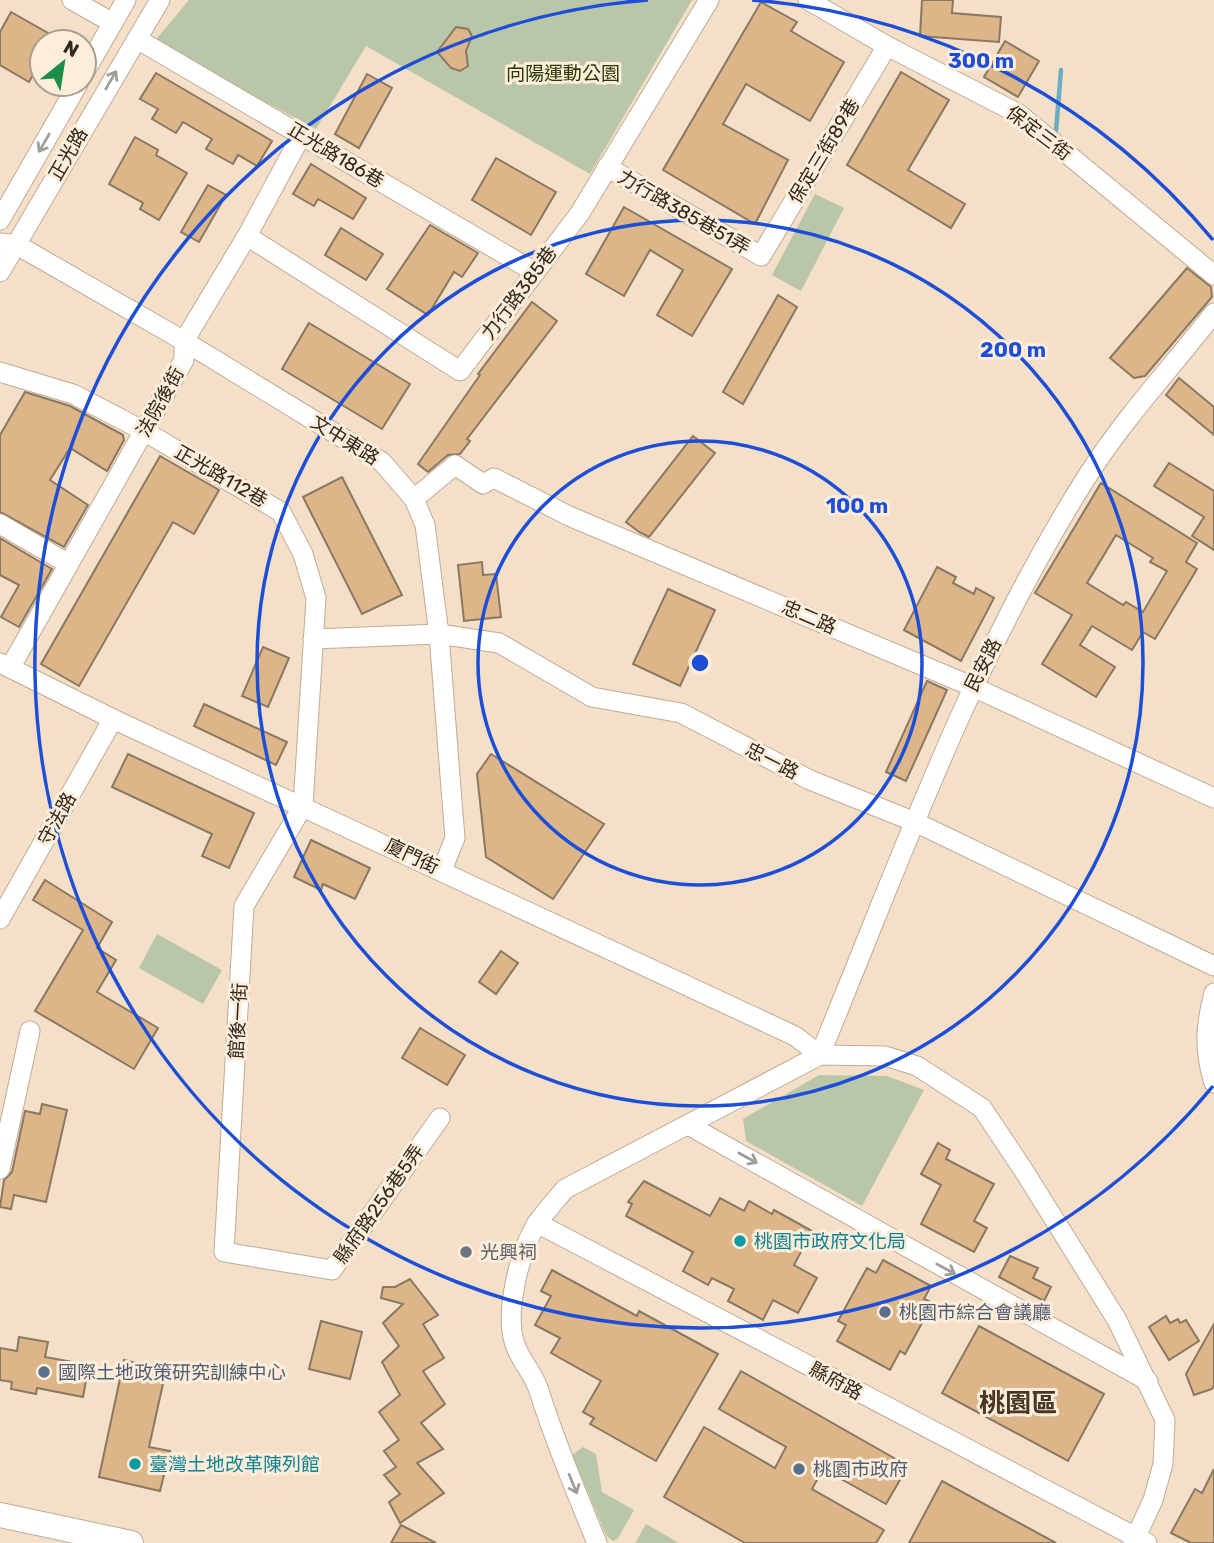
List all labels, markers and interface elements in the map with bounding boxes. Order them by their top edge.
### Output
north arrow [28,28,98,98]
text: N [60,35,83,62]
text: 300 m [948,48,1014,73]
park label: 向陽運動公園 [506,62,620,85]
one-way arrow [105,70,119,90]
street label: 保定三街89巷 [784,94,864,208]
street label: 保定三街 [1002,101,1076,165]
street label: 正光路186巷 [284,117,388,193]
street label: 正光路 [44,124,92,184]
one-way arrow [37,133,51,153]
street label: 力行路385巷51弄 [614,165,754,259]
street label: 力行路385巷 [476,242,562,344]
text: 200 m [980,337,1046,362]
street label: 法院後街 [132,363,188,441]
street label: 文中東路 [307,410,383,470]
street label: 正光路112巷 [170,440,272,512]
text: 100 m [826,493,888,518]
street label: 忠二路 [778,595,840,639]
street label: 民安路 [960,634,1006,696]
centre of rings [688,651,712,675]
street label: 忠一路 [741,738,803,784]
street label: 守法路 [33,788,81,850]
street label: 廈門街 [381,834,443,878]
street label: 館後一街 [225,982,251,1060]
street label: 縣府路256巷5弄 [329,1140,429,1268]
one-way arrow [737,1151,757,1165]
place label: 桃園市政府文化局 [754,1230,906,1253]
marker: 桃園市政府文化局 [732,1233,748,1249]
place label: 光興祠 [480,1241,537,1264]
marker: 光興祠 [458,1244,474,1260]
one-way arrow [936,1262,956,1276]
place label: 桃園市綜合會議廳 [899,1301,1051,1324]
marker: 桃園市綜合會議廳 [877,1304,893,1320]
street label: 縣府路 [805,1357,867,1405]
place label: 國際土地政策研究訓練中心 [58,1361,286,1384]
marker: 國際土地政策研究訓練中心 [36,1364,52,1380]
district label: 桃園區 [979,1388,1057,1419]
place label: 臺灣土地改革陳列館 [149,1453,320,1476]
marker: 臺灣土地改革陳列館 [127,1456,143,1472]
place label: 桃園市政府 [813,1458,908,1481]
marker: 桃園市政府 [791,1461,807,1477]
one-way arrow [567,1472,580,1494]

